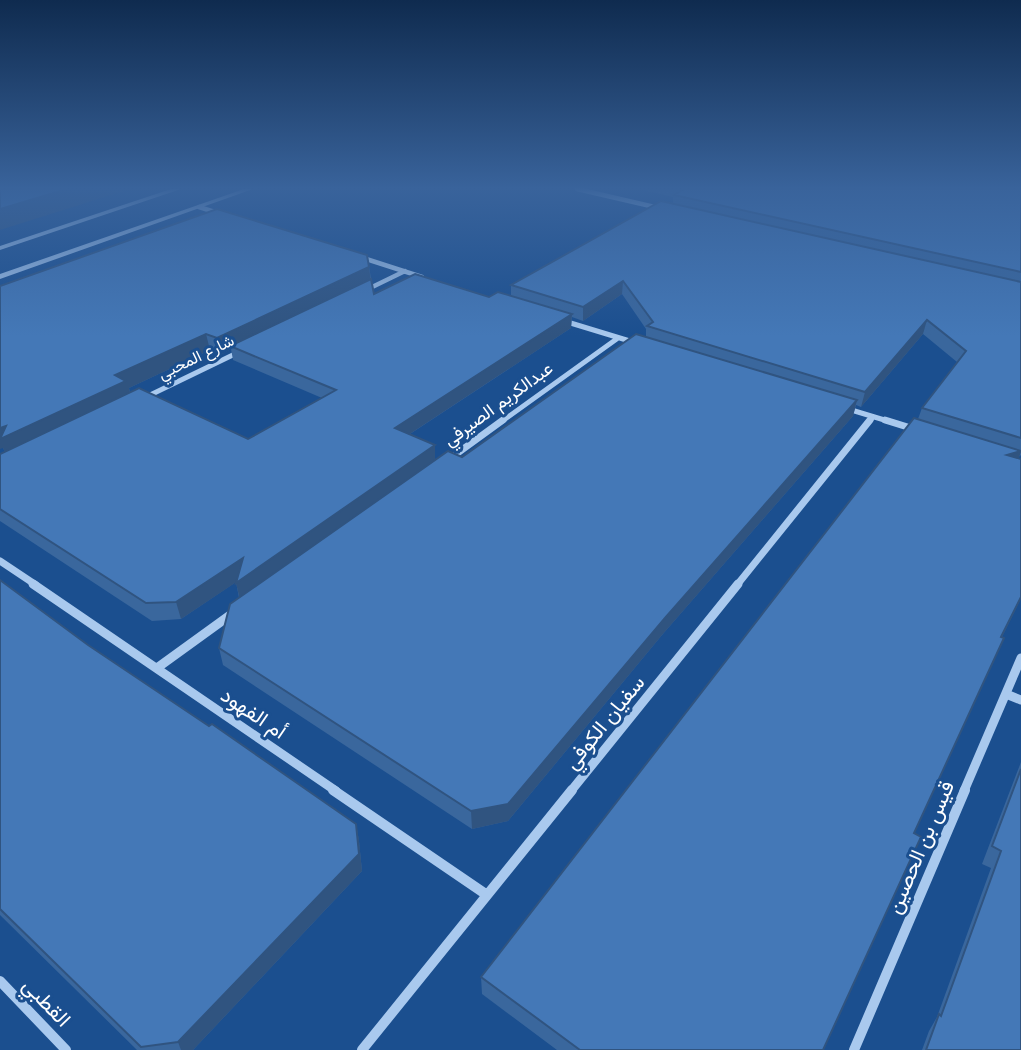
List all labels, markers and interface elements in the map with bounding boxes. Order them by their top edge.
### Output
street label: شارع المحبي [155,330,239,387]
street label: عبدالكريم الصيرفي [439,357,559,454]
street label: سفيان الكوفي [558,670,653,777]
street label: أم الفهود [215,682,292,746]
street label: قيس بن الحصين [881,777,959,917]
street label: القطبي [14,972,76,1035]

